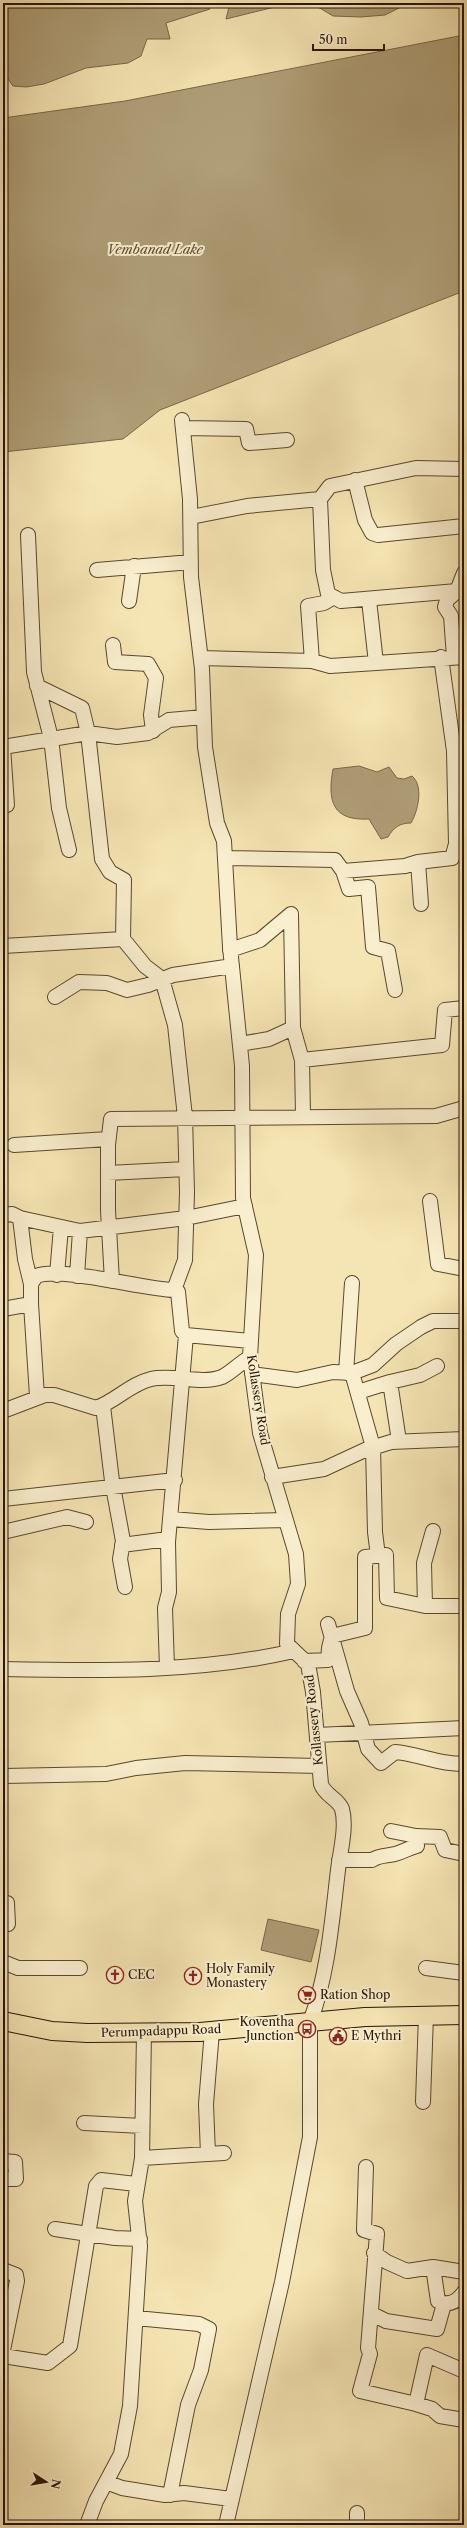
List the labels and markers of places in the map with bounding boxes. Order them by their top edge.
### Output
place label: Holy Family Monastery [206,1961,275,1990]
church icon: CEC [105,1965,125,1985]
church icon: Holy Family Monastery [183,1966,203,1986]
place label: CEC [128,1967,155,1982]
supermarket icon: Ration Shop [297,1985,317,2005]
place label: Ration Shop [320,1987,391,2002]
place label: Koventha Junction [240,2014,295,2043]
bus stop icon: Koventha Junction [297,2019,317,2039]
public building icon: E Mythri [328,2026,348,2046]
place label: E Mythri [351,2028,402,2043]

